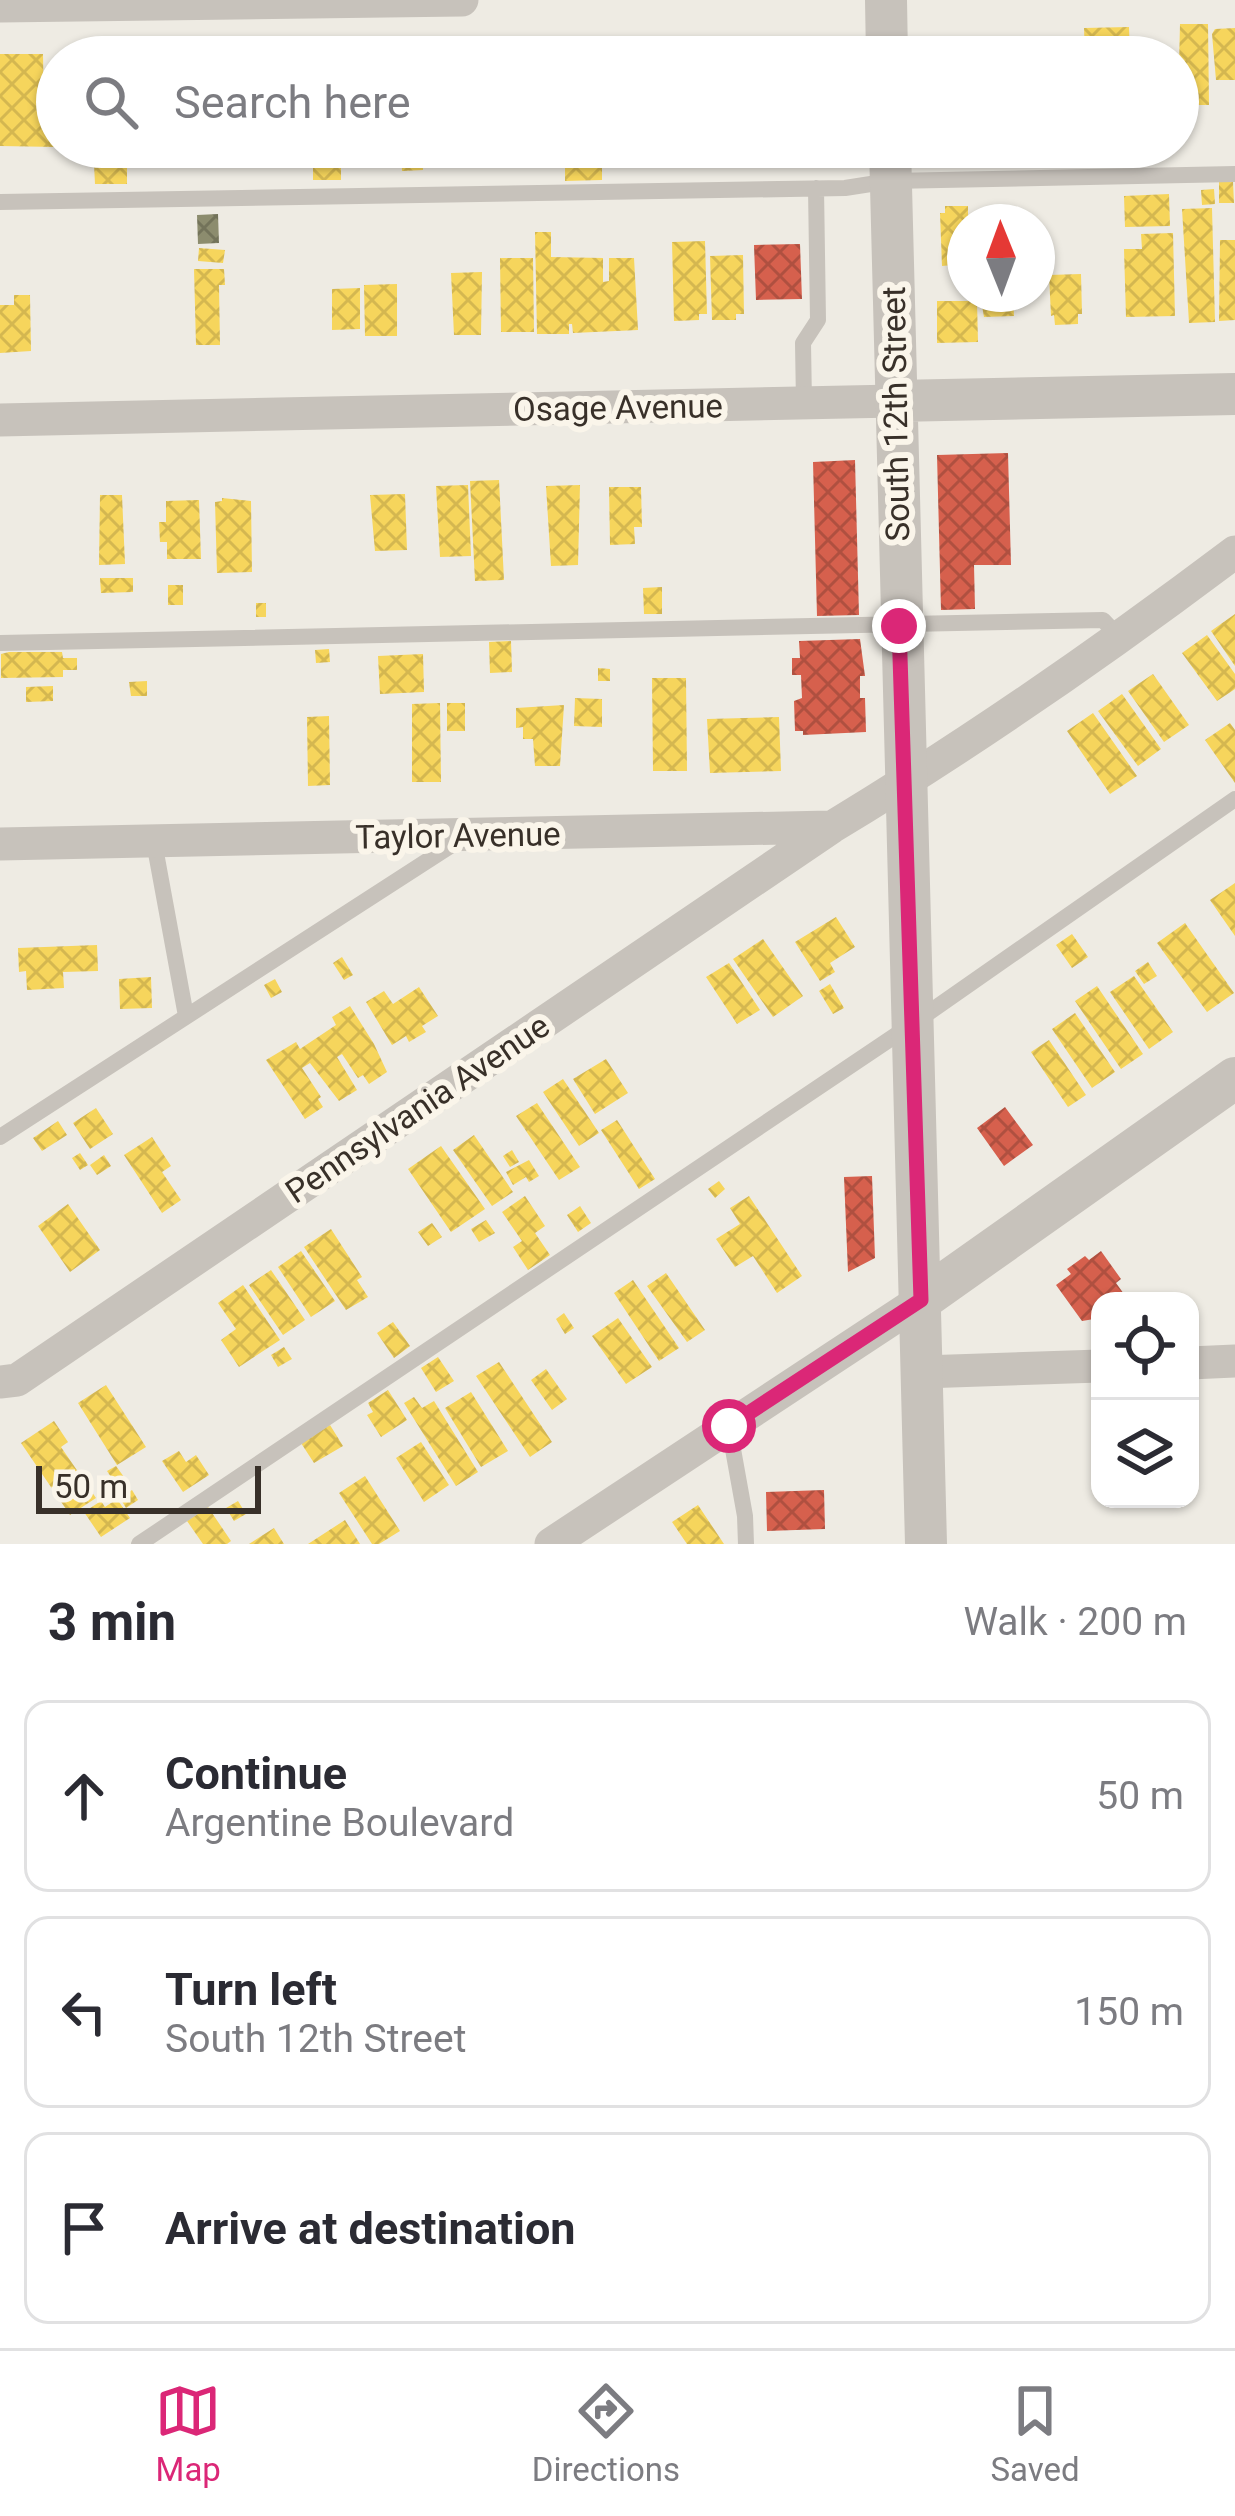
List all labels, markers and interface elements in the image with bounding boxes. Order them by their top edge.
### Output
search box [36,36,1199,168]
icon: search [78,69,144,135]
text: Search here [174,76,411,129]
north arrow [947,204,1055,312]
street label: South 12th Street [874,286,917,542]
street label: Osage Avenue [513,386,723,429]
route end [872,599,926,653]
street label: Taylor Avenue [355,814,561,857]
street label: Pennsylvania Avenue [278,1006,556,1211]
map controls [1091,1292,1199,1508]
button: locate [1091,1292,1199,1400]
route start [702,1399,756,1453]
button: layers [1091,1400,1199,1508]
scale bar [36,1460,261,1513]
text: 50 m [54,1467,128,1506]
text: 3 min [48,1593,176,1652]
text: Walk · 200 m [963,1599,1187,1645]
text: Continue [165,1747,347,1800]
icon: ahead [51,1763,117,1829]
text: 50 m [1096,1773,1184,1819]
text: Argentine Boulevard [165,1800,514,1846]
text: Turn left [165,1963,337,2016]
icon: left [51,1979,117,2045]
text: 150 m [1074,1989,1184,2035]
text: South 12th Street [165,2016,466,2062]
icon: arrive [51,2195,117,2261]
text: Arrive at destination [165,2202,576,2255]
tab: Map [155,2378,221,2489]
tab: Directions [532,2378,680,2489]
tab: Saved [991,2378,1080,2489]

